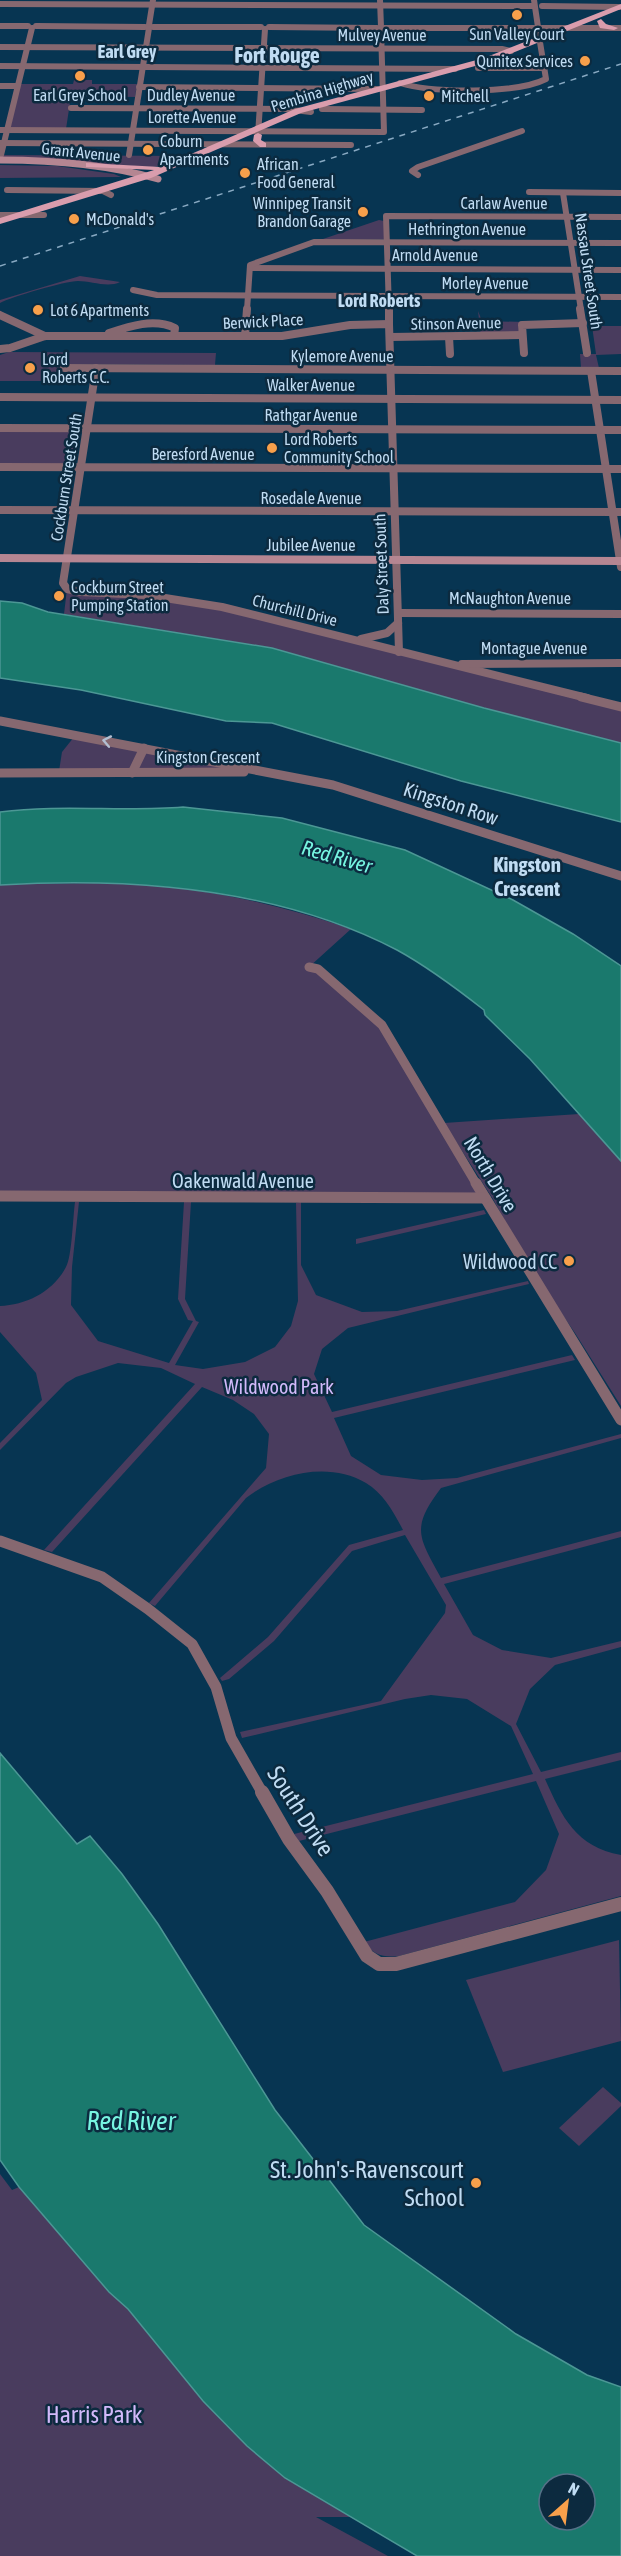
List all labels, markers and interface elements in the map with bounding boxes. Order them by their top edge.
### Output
marker: Sun Valley Court [510,8,524,22]
place label: Sun Valley Court [469,25,565,44]
street label: Mulvey Avenue [337,26,427,45]
district label: Earl Grey [98,41,157,62]
district label: Fort Rouge [234,42,320,68]
place label: Qunitex Services [476,52,573,70]
marker: Qunitex Services [578,54,592,68]
street label: Pembina Highway [269,67,376,116]
marker: Earl Grey School [73,69,87,83]
place label: Earl Grey School [33,86,128,105]
street label: Dudley Avenue [147,86,235,105]
place label: Mitchell [441,87,490,105]
marker: Mitchell [422,89,436,103]
street label: Lorette Avenue [148,108,236,126]
place label: Coburn Apartments [160,132,229,169]
street label: Grant Avenue [41,139,121,165]
marker: Coburn Apartments [141,143,155,157]
place label: African Food General [257,155,336,191]
marker: African Food General [238,166,252,180]
place label: Winnipeg Transit Brandon Garage [253,194,351,231]
street label: Carlaw Avenue [460,194,548,212]
marker: Winnipeg Transit Brandon Garage [356,205,370,219]
place label: McDonald's [86,210,155,228]
marker: McDonald's [67,212,81,226]
street label: Nassau Street South [572,212,606,330]
street label: Hethrington Avenue [408,220,526,239]
street label: Arnold Avenue [392,246,478,264]
street label: Morley Avenue [441,274,529,293]
district label: Lord Roberts [338,290,421,311]
place label: Lot 6 Apartments [50,301,149,320]
marker: Lot 6 Apartments [31,303,45,317]
street label: Berwick Place [222,310,304,332]
street label: Stinson Avenue [411,313,501,333]
street label: Kylemore Avenue [291,347,393,366]
place label: Lord Roberts C.C. [42,350,110,386]
marker: Lord Roberts C.C. [23,361,37,375]
street label: Walker Avenue [267,376,355,394]
street label: Rathgar Avenue [264,406,358,425]
street label: Cockburn Street South [47,412,85,542]
place label: Lord Roberts Community School [284,430,395,467]
marker: Lord Roberts Community School [265,441,279,455]
street label: Beresford Avenue [151,445,255,463]
street label: Rosedale Avenue [260,489,362,507]
street label: Daly Street South [370,513,393,615]
street label: Jubilee Avenue [266,536,356,554]
place label: Cockburn Street Pumping Station [71,578,169,615]
marker: Cockburn Street Pumping Station [52,589,66,603]
street label: McNaughton Avenue [449,589,571,608]
street label: Churchill Drive [251,591,339,629]
street label: Montague Avenue [481,639,587,658]
one-way arrow [103,735,113,748]
street label: Kingston Crescent [156,748,260,767]
street label: Kingston Row [401,777,501,829]
water label: Red River [299,835,376,878]
district label: Kingston Crescent [493,852,561,900]
street label: North Drive [460,1132,522,1216]
street label: Oakenwald Avenue [172,1169,314,1192]
place label: Wildwood CC [463,1250,557,1273]
marker: Wildwood CC [562,1254,576,1268]
park label: Wildwood Park [224,1375,334,1398]
street label: South Drive [262,1761,340,1861]
water label: Red River [86,2106,177,2136]
place label: St. John's-Ravenscourt School [270,2156,465,2211]
marker: St. John's-Ravenscourt School [469,2176,483,2190]
park label: Harris Park [46,2401,143,2428]
north arrow [537,2472,597,2532]
text: N [566,2479,582,2499]

